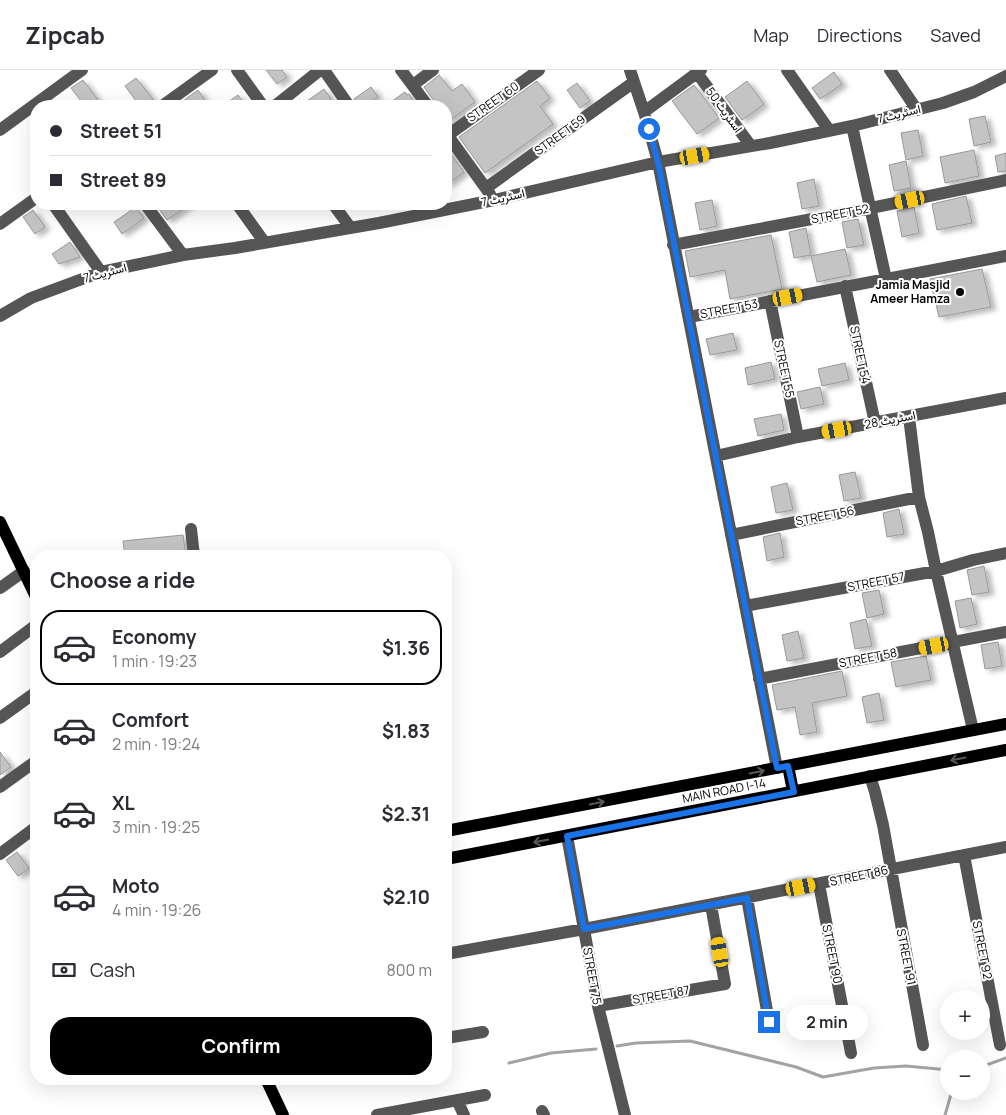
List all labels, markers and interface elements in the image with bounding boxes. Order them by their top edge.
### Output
text: Zipcab [25,18,105,51]
text: Map [753,23,789,47]
text: Directions [817,23,902,47]
text: Saved [930,23,981,47]
street label: STREET 60 [463,77,522,126]
street label: اسٹریٹ 50 [702,83,747,136]
street label: اسٹریٹ 7 [875,100,922,127]
street label: STREET 59 [531,110,589,159]
text: Street 51 [80,118,162,144]
route start [638,118,660,140]
car [678,146,711,166]
text: Street 89 [80,167,166,193]
street label: اسٹریٹ 7 [479,184,526,211]
car [893,190,926,210]
street label: STREET 52 [810,200,870,227]
street label: اسٹریٹ 7 [81,259,128,286]
place label: Jamia Masjid Ameer Hamza [870,276,950,307]
marker: Jamia Masjid Ameer Hamza [954,286,966,298]
car [771,287,804,307]
street label: STREET 53 [699,295,759,322]
street label: STREET 54 [846,324,875,386]
street label: STREET 55 [770,338,799,400]
street label: اسٹریٹ 28 [863,406,917,433]
car [820,420,853,440]
street label: STREET 56 [794,501,856,530]
text: Choose a ride [50,565,195,595]
street label: STREET 57 [846,568,906,595]
text: Economy [112,624,196,650]
icon: car [52,625,97,670]
text: $1.36 [382,635,430,661]
car [917,636,950,656]
street label: STREET 58 [837,644,898,671]
text: 1 min · 19:23 [112,650,197,672]
text: Comfort [112,707,189,733]
icon: car [52,708,97,753]
text: $1.83 [382,718,430,744]
text: 2 min · 19:24 [112,733,200,755]
one-way arrow [951,755,967,764]
one-way arrow [748,767,764,776]
street label: MAIN ROAD I-14 [681,774,767,807]
text: XL [112,790,135,816]
icon: car [52,791,97,836]
one-way arrow [589,797,605,807]
text: $2.31 [382,801,430,827]
text: 3 min · 19:25 [112,816,200,838]
one-way arrow [534,837,550,846]
street label: STREET 86 [828,861,890,890]
text: Moto [112,873,159,899]
icon: car [52,874,97,919]
car [784,877,817,897]
text: $2.10 [382,884,430,910]
text: 4 min · 19:26 [112,899,201,921]
street label: STREET 92 [968,919,997,981]
street label: STREET 90 [818,923,847,985]
street label: STREET 91 [893,927,920,987]
car [710,936,729,968]
street label: STREET 75 [579,946,606,1006]
icon: cash [50,956,78,984]
text: Cash [90,957,135,983]
text: 800 m [386,959,432,981]
street label: STREET 87 [631,981,691,1008]
map controls [940,990,990,1100]
button: + [940,990,990,1040]
callout: 2 min [786,1004,869,1040]
route end [758,1011,780,1033]
text: 2 min [806,1011,848,1033]
button: Confirm [50,1017,432,1075]
button: − [940,1050,990,1100]

